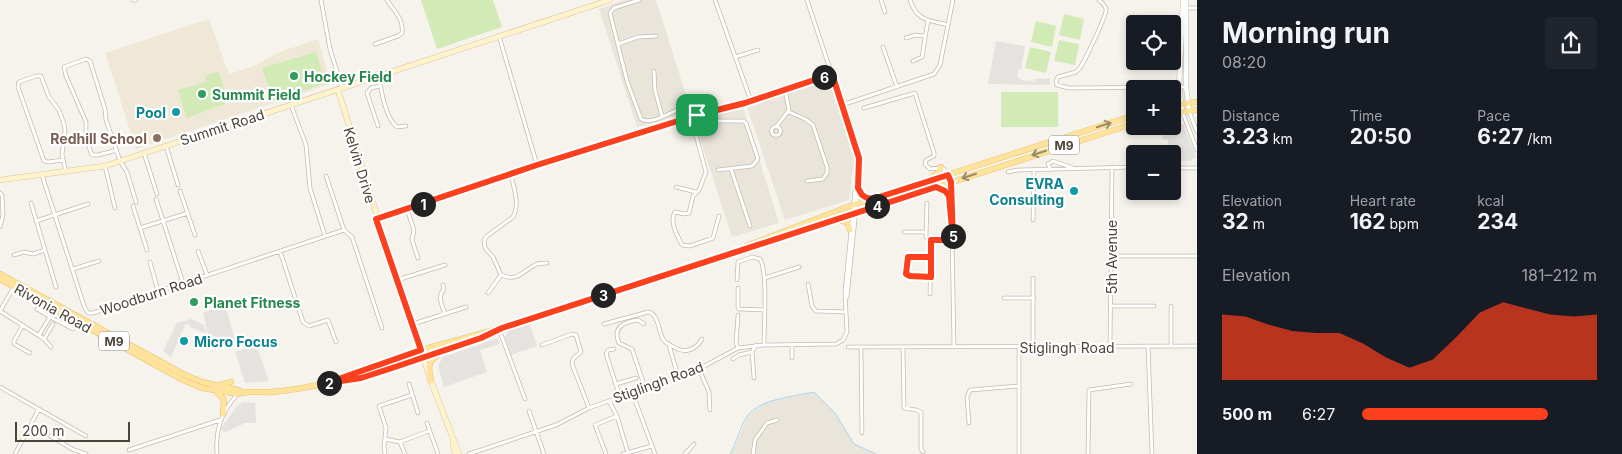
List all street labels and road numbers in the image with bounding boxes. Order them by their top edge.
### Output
street label: Summit Road [178,105,266,149]
street label: Kelvin Drive [340,125,380,205]
road number: M9 [1049,136,1079,154]
street label: 5th Avenue [1103,220,1120,294]
street label: Woodburn Road [98,269,204,319]
street label: Rivonia Road [11,280,95,336]
road number: M9 [99,332,129,351]
street label: Stiglingh Road [1019,339,1115,356]
street label: Stiglingh Road [610,358,706,406]

